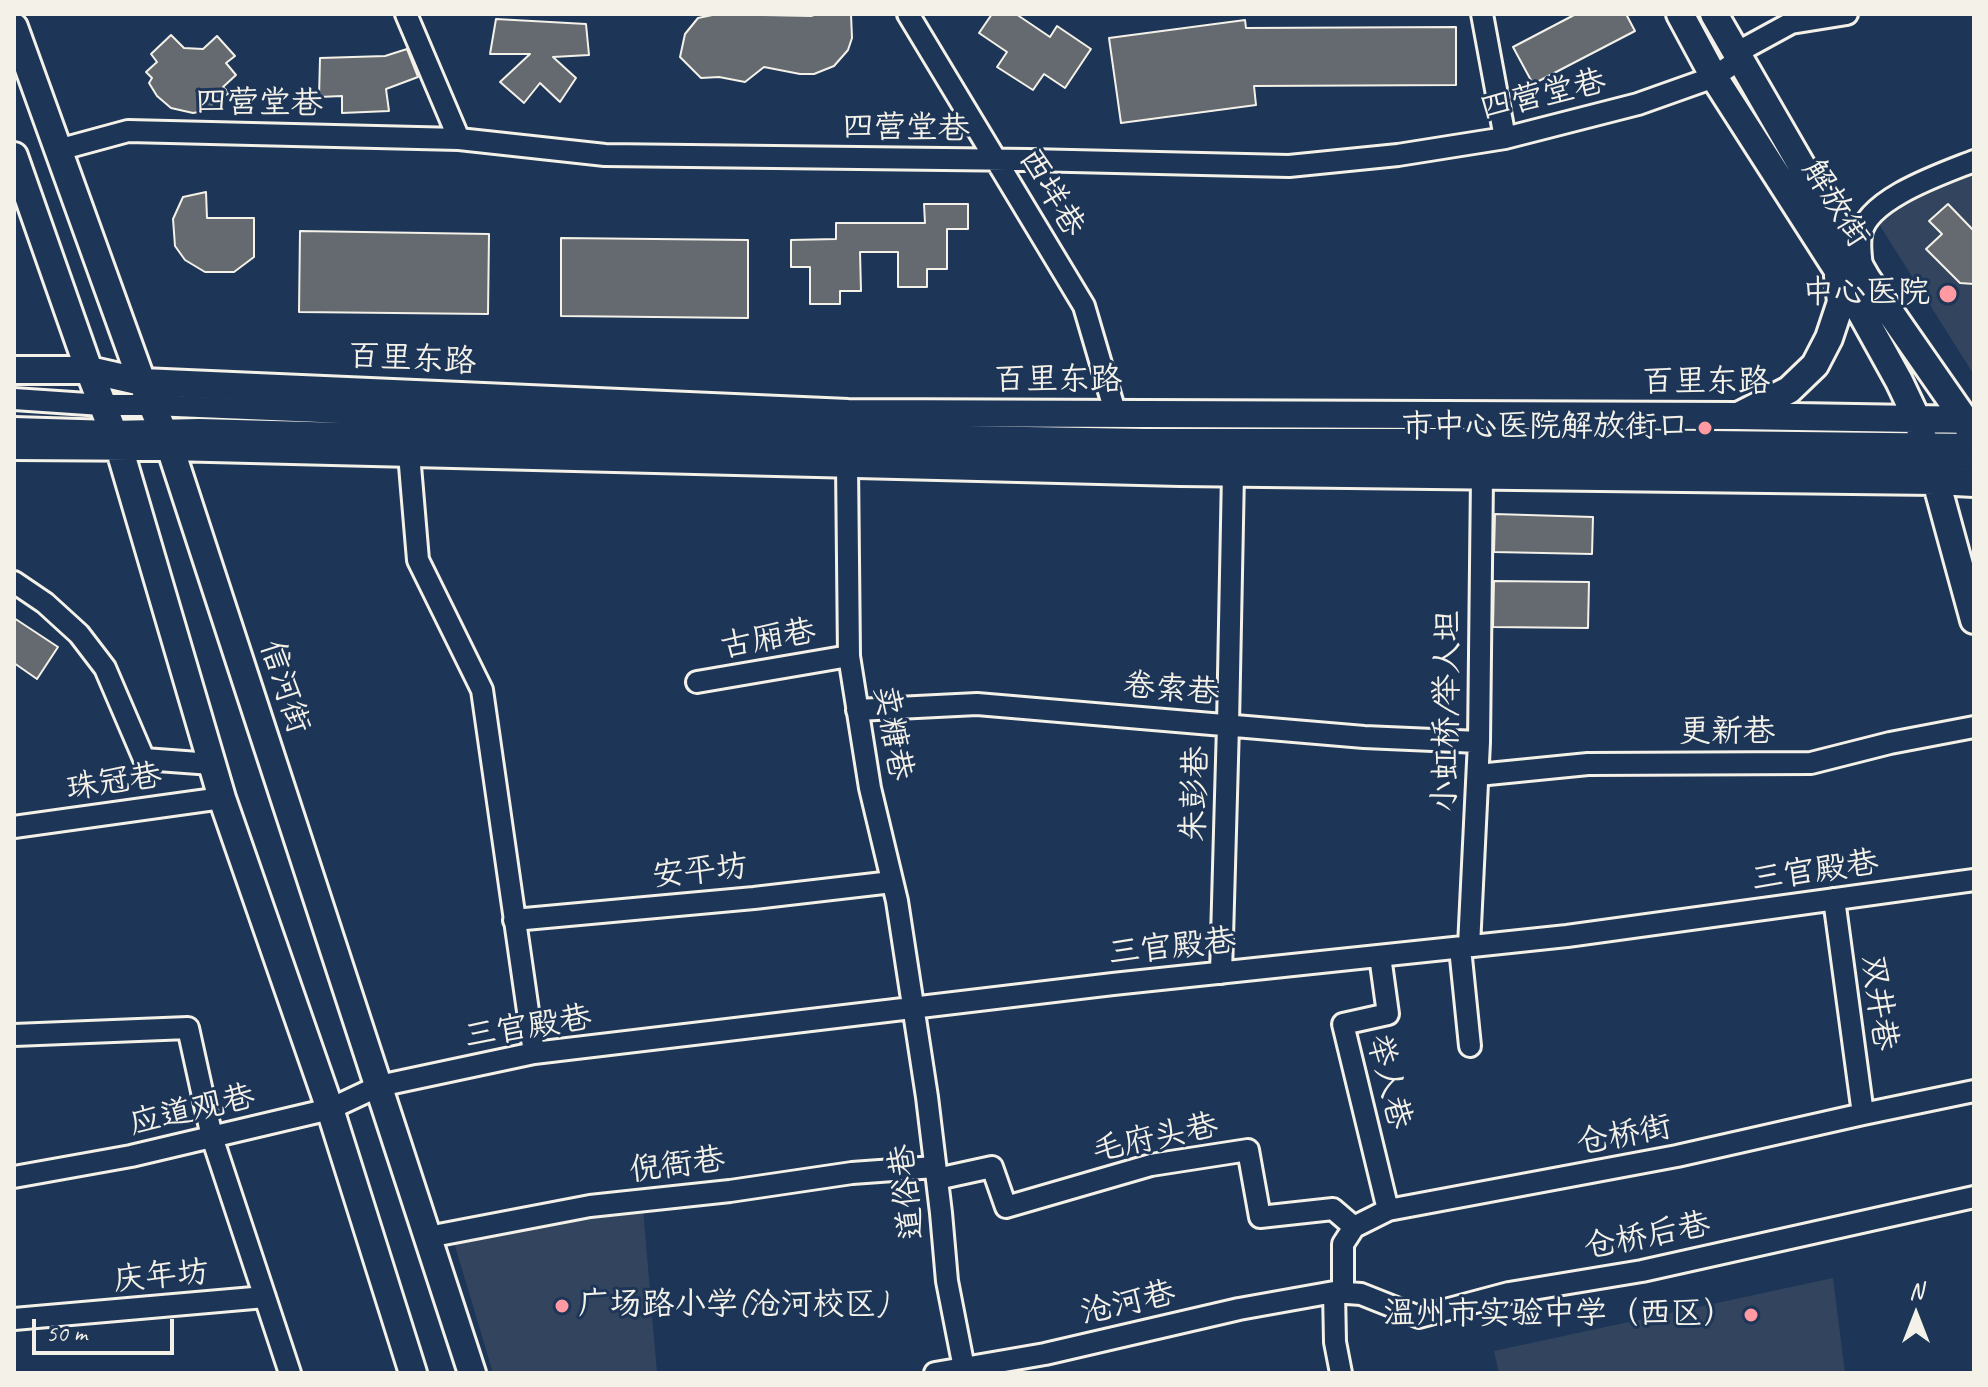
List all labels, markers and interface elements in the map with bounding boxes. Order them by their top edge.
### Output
street label: 四营堂巷 [1476,63,1610,129]
street label: 四营堂巷 [195,84,323,124]
street label: 四营堂巷 [842,109,970,149]
street label: 西垟巷 [1010,142,1092,244]
street label: 解放街 [1793,153,1877,255]
place label: 中心医院 [1802,275,1930,313]
marker: 中心医院 [1937,283,1959,305]
street label: 百里东路 [347,337,477,383]
street label: 百里东路 [994,362,1122,400]
street label: 百里东路 [1642,364,1770,402]
place label: 市中心医院解放街口 [1401,409,1689,447]
marker: 市中心医院解放街口 [1696,419,1714,437]
street label: 小虹桥/举人坦 [1427,609,1469,813]
street label: 古厢巷 [717,613,819,667]
street label: 信河街 [251,635,317,739]
street label: 卷索巷 [1122,667,1220,713]
street label: 卖糖巷 [865,682,919,784]
street label: 更新巷 [1679,714,1775,752]
street label: 朱彭巷 [1175,745,1217,843]
street label: 珠冠巷 [64,757,164,809]
street label: 三官殿巷 [1749,844,1881,900]
street label: 安平坊 [650,848,750,896]
street label: 三官殿巷 [1106,922,1238,974]
street label: 双井巷 [1852,953,1904,1053]
street label: 三官殿巷 [462,999,594,1057]
street label: 举人巷 [1358,1031,1418,1133]
street label: 应道观巷 [125,1078,259,1144]
street label: 毛府头巷 [1088,1107,1222,1171]
street label: 仓桥街 [1573,1108,1675,1164]
street label: 倪衙巷 [627,1141,727,1191]
street label: 道俗巷 [883,1142,933,1242]
street label: 仓桥后巷 [1581,1206,1713,1268]
street label: 庆年坊 [112,1254,210,1300]
street label: 沧河巷 [1077,1274,1179,1334]
north arrow [1876,1275,1956,1355]
text: N [1909,1277,1923,1305]
place label: 广场路小学(沧河校区) [578,1287,887,1325]
place label: 温州市实验中学（西区） [1383,1296,1735,1334]
marker: 广场路小学(沧河校区) [553,1297,571,1315]
scale bar [36,1303,178,1353]
marker: 温州市实验中学（西区） [1742,1306,1760,1324]
text: 50 m [46,1318,87,1348]

